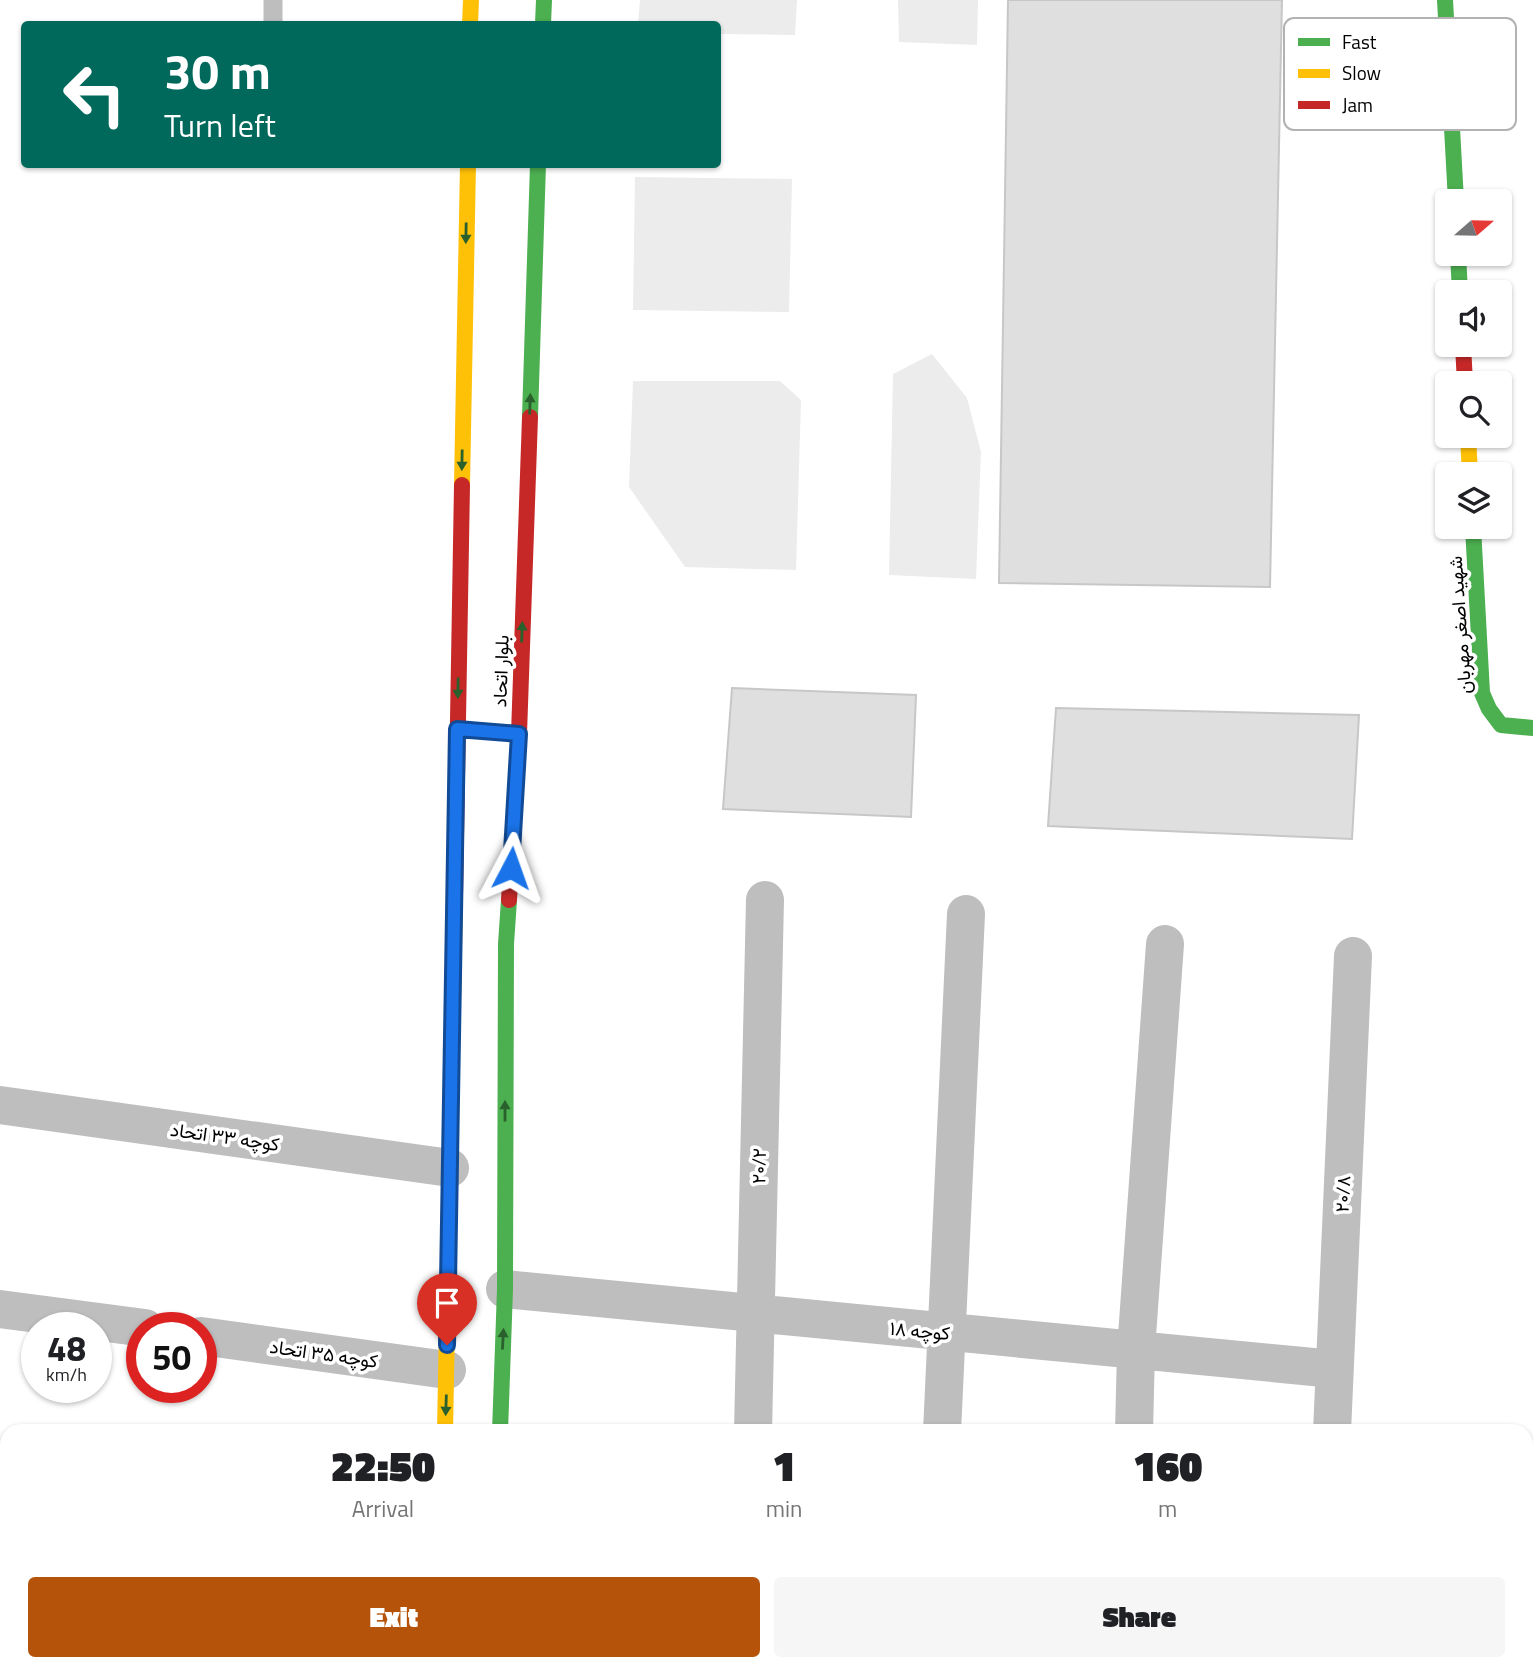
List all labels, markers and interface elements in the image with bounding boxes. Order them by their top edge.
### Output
legend [1284,18,1516,130]
text: Fast [1342,27,1377,56]
text: 30 m [164,33,271,108]
icon: left [49,49,140,140]
text: Slow [1342,58,1381,87]
text: Jam [1342,90,1373,119]
text: Turn left [164,101,276,149]
north arrow [1435,189,1512,266]
map controls [1435,189,1512,539]
one-way arrow [461,222,472,244]
button: sound [1435,280,1512,357]
button: search [1435,371,1512,448]
one-way arrow [525,393,536,415]
one-way arrow [456,449,468,471]
button: layers [1435,462,1512,539]
street label: شهید اصغر مهربان [1440,555,1478,695]
one-way arrow [517,620,528,642]
street label: بلوار اتحاد [484,634,516,708]
one-way arrow [452,677,464,699]
position arrow [474,831,548,905]
one-way arrow [499,1100,511,1122]
street label: کوچه ۳۳ اتحاد [168,1114,282,1158]
street label: ۲۰/۲ [743,1148,773,1184]
street label: ۲۰/۸ [1327,1175,1357,1213]
pin [417,1273,477,1345]
icon: arrive [428,1284,466,1322]
speed limit sign: 50 [126,1312,217,1403]
street label: کوچه ۱۸ [889,1313,951,1347]
text: 48 [47,1321,86,1375]
one-way arrow [497,1328,508,1350]
street label: کوچه ۳۵ اتحاد [268,1331,380,1375]
text: km/h [46,1361,87,1388]
one-way arrow [440,1394,451,1416]
text: 22:50 [331,1433,435,1497]
text: 1 [773,1433,796,1497]
text: 160 [1133,1433,1202,1497]
text: Arrival [352,1491,414,1526]
text: min [766,1491,802,1526]
text: m [1158,1491,1177,1526]
button: Exit [28,1577,760,1657]
button: Share [774,1577,1505,1657]

